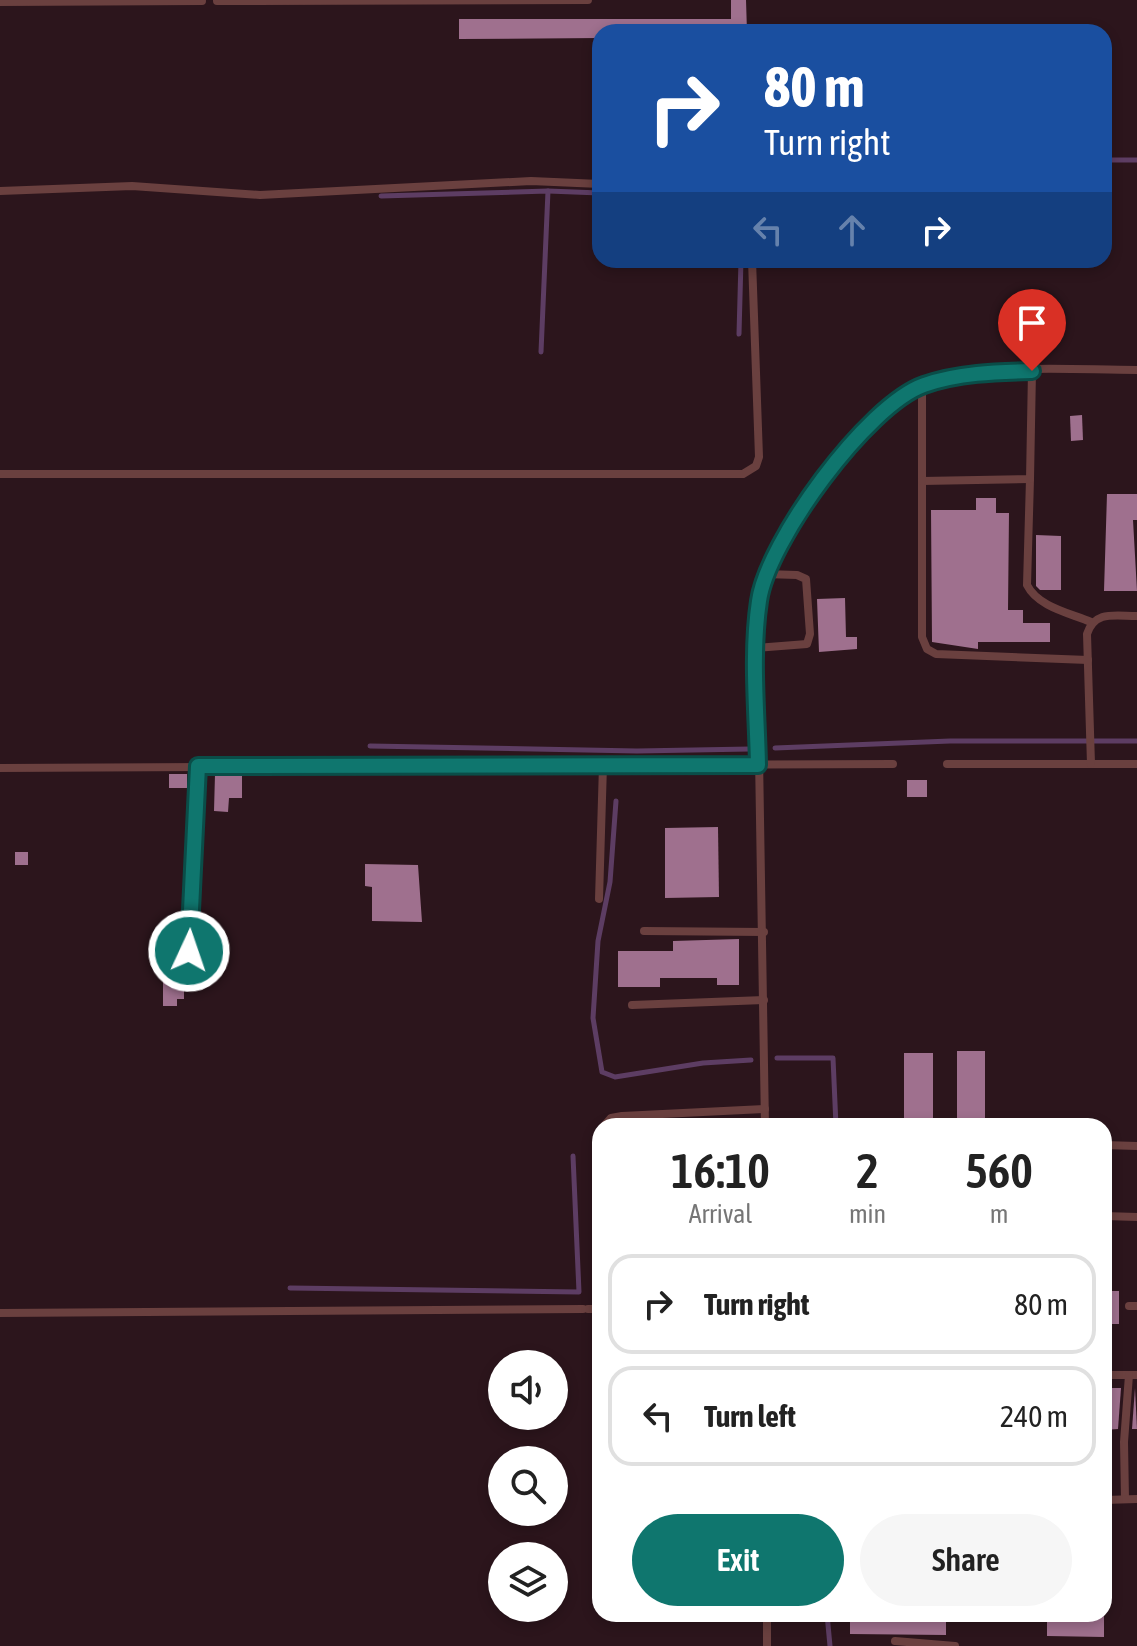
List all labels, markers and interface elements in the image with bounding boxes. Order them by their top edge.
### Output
text: 80 m [764,55,865,119]
icon: right [632,56,736,160]
text: Turn right [764,121,891,163]
icon: left [746,208,790,252]
icon: ahead [830,208,874,252]
icon: right [914,208,958,252]
pin [998,289,1066,371]
icon: arrive [1010,301,1054,345]
position arrow [147,909,231,993]
text: 16:10 [671,1143,770,1198]
text: 2 [856,1143,879,1198]
text: 560 [965,1143,1033,1198]
text: Arrival [689,1199,752,1229]
text: min [849,1199,886,1229]
text: m [990,1199,1008,1229]
icon: right [636,1282,680,1326]
text: Turn right [704,1287,810,1321]
text: 80 m [1014,1287,1068,1321]
map controls [488,1350,568,1622]
button: sound [488,1350,568,1430]
icon: left [636,1394,680,1438]
text: Turn left [704,1399,796,1433]
text: 240 m [1000,1399,1068,1433]
button: search [488,1446,568,1526]
button: Exit [632,1514,844,1606]
button: Share [860,1514,1072,1606]
button: layers [488,1542,568,1622]

